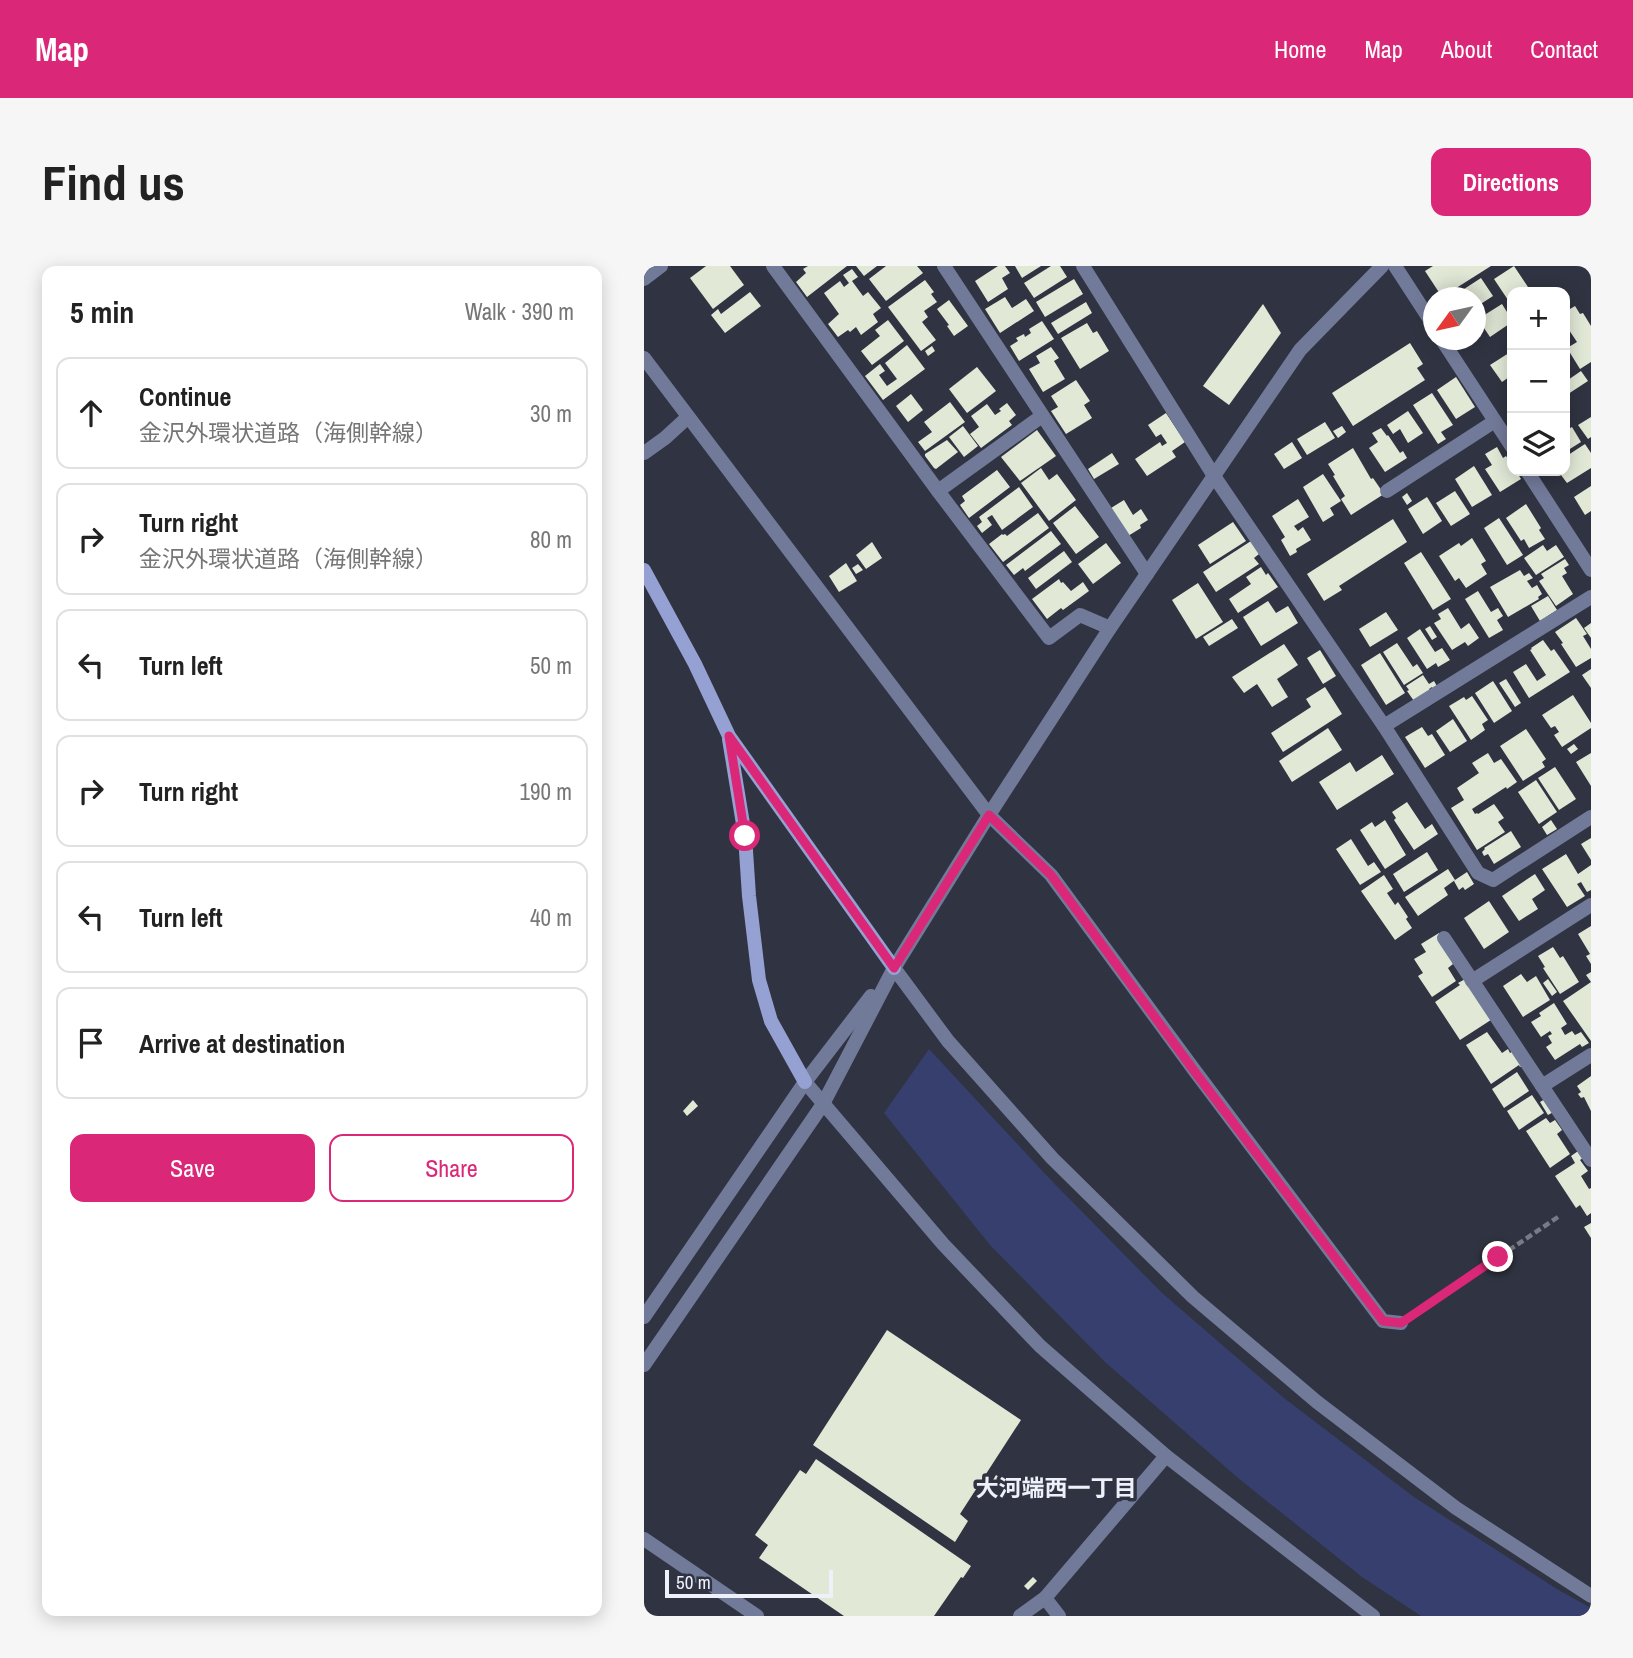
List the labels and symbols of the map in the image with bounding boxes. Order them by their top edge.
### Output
north arrow [1423,287,1486,350]
route start [729,820,760,851]
route end [1482,1241,1513,1272]
district label: 大河端西一丁目 [976,1472,1137,1503]
scale bar [665,1567,833,1599]

